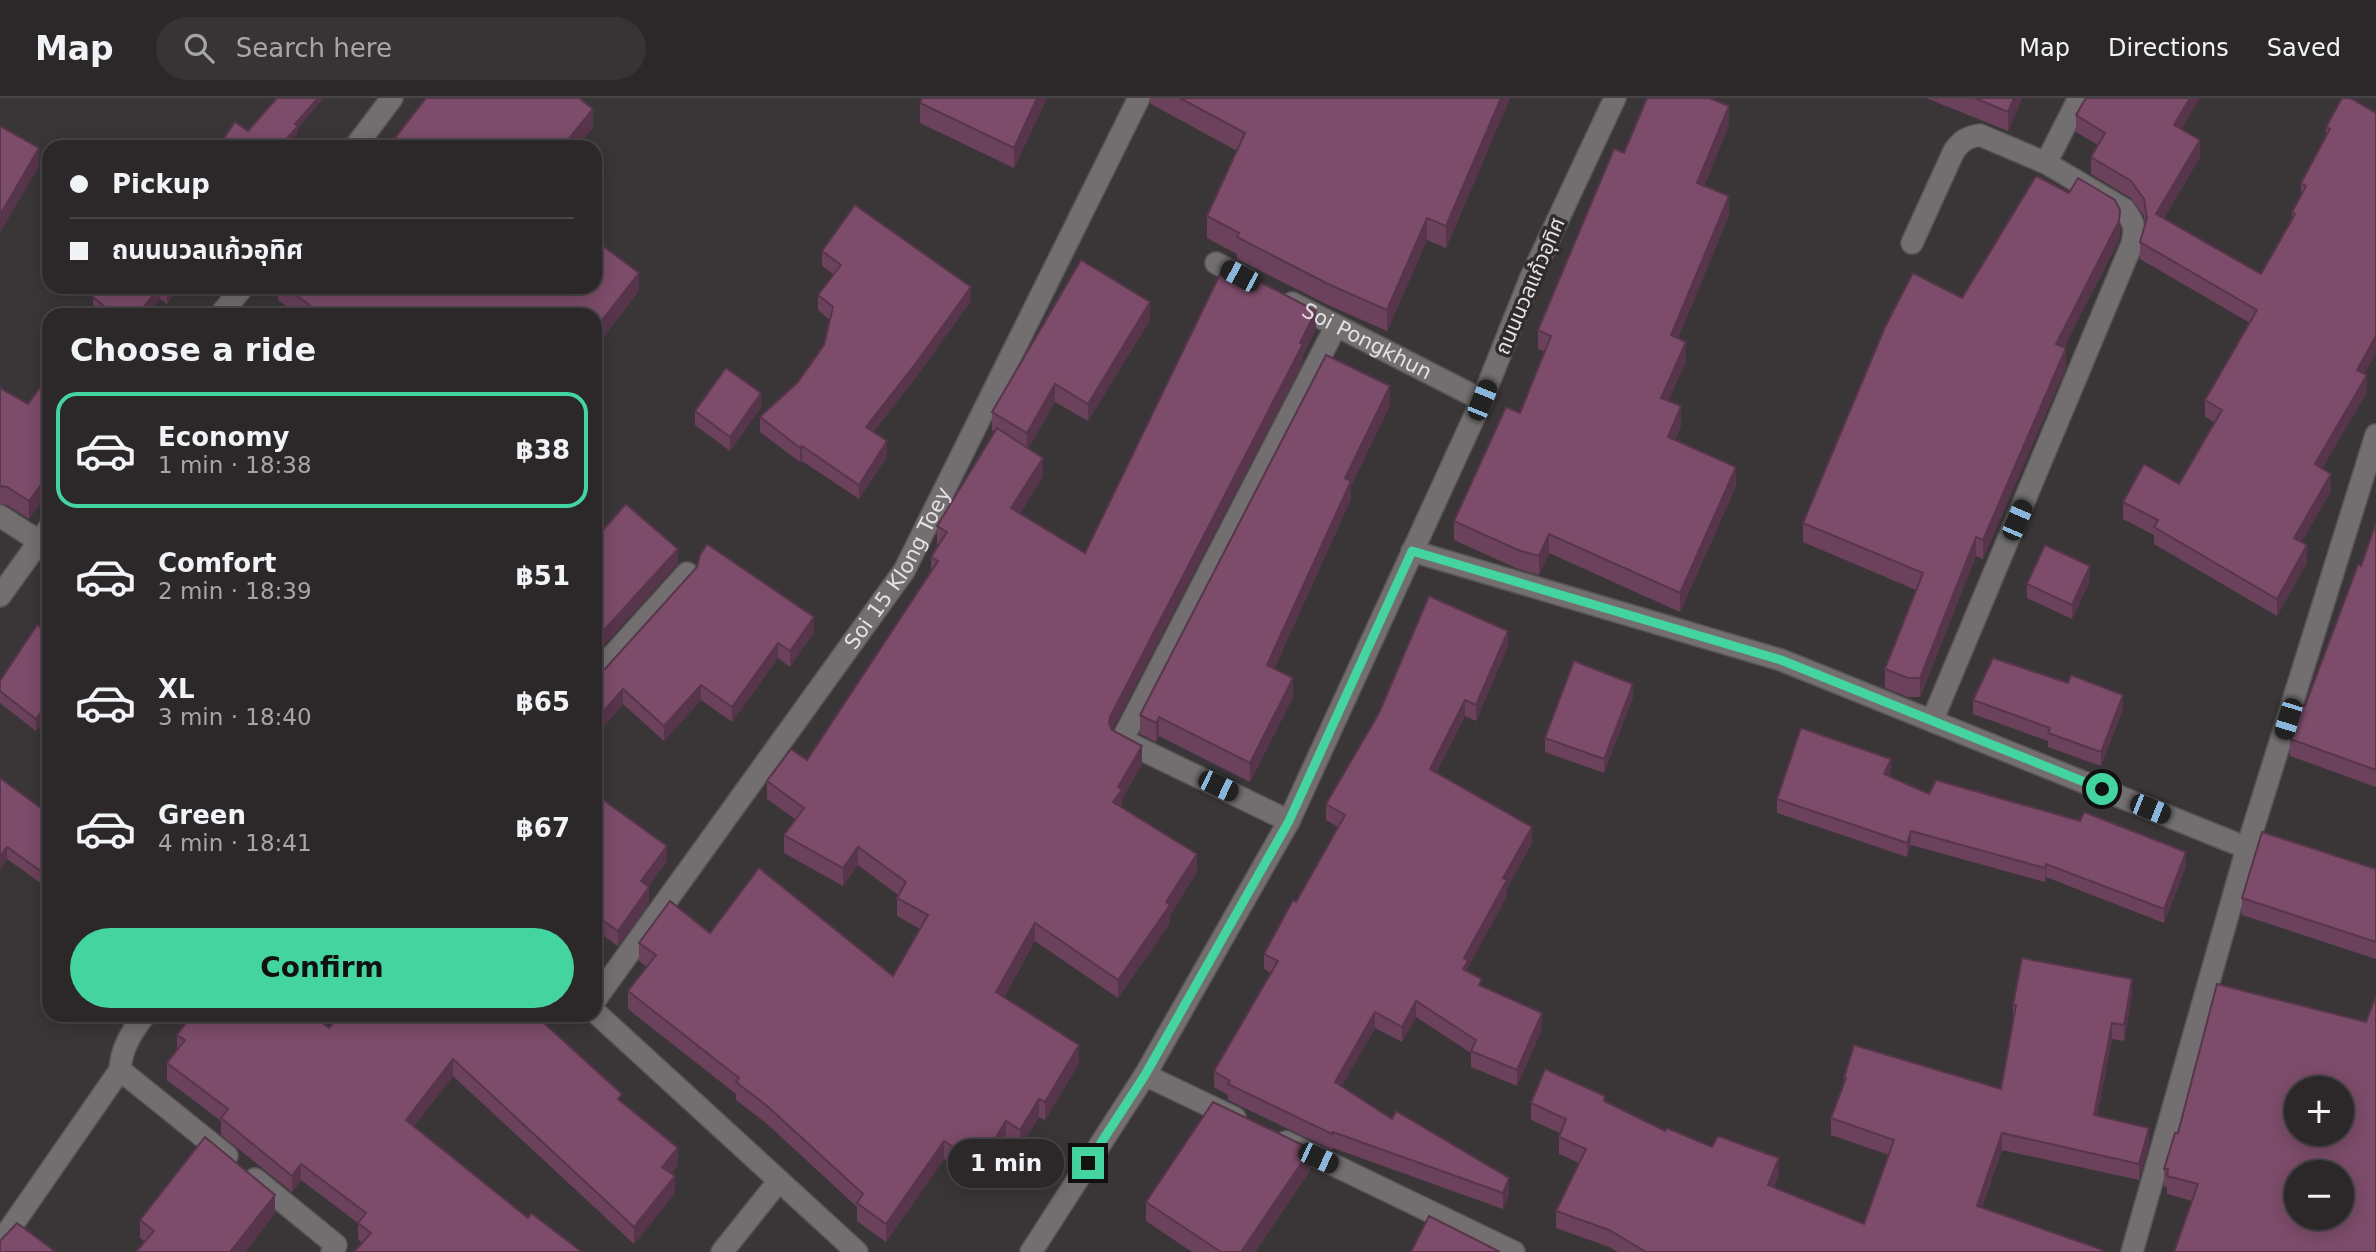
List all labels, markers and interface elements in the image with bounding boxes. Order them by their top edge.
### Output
search box [156,17,646,80]
text: Map [35,29,114,68]
icon: search [180,29,218,67]
text: Search here [236,33,392,63]
text: Map [2019,34,2070,62]
text: Directions [2108,34,2229,62]
text: Saved [2267,34,2341,62]
text: Pickup [112,169,210,199]
street label: ถนนนวลแก้วอุทิศ [1490,214,1571,358]
text: ถนนนวลแก้วอุทิศ [112,235,303,265]
car [1217,257,1264,295]
street label: Soi Pongkhun [1298,298,1436,384]
text: Choose a ride [70,331,316,369]
car [1465,377,1500,423]
icon: car [74,419,137,482]
text: Economy [158,422,289,452]
text: ฿38 [516,435,570,465]
text: 1 min · 18:38 [158,452,312,478]
street label: Soi 15 Klong Toey [840,483,956,654]
car [2000,497,2035,543]
icon: car [74,545,137,608]
text: Comfort [158,548,276,578]
text: ฿51 [516,561,570,591]
text: 2 min · 18:39 [158,578,312,604]
icon: car [74,671,137,734]
text: XL [158,674,195,704]
text: ฿65 [516,687,570,717]
car [2272,696,2305,742]
text: 3 min · 18:40 [158,704,312,730]
car [1195,767,1242,805]
route start [2086,773,2118,805]
car [2127,791,2174,827]
icon: car [74,797,137,860]
text: Green [158,800,246,830]
text: ฿67 [516,813,570,843]
text: 4 min · 18:41 [158,830,312,856]
button: Confirm [70,928,574,1008]
map controls [2284,1076,2354,1230]
button: + [2284,1076,2354,1146]
callout: 1 min [948,1138,1064,1188]
car [1295,1140,1342,1176]
route end [1072,1147,1104,1179]
text: 1 min [970,1150,1042,1176]
button: − [2284,1160,2354,1230]

